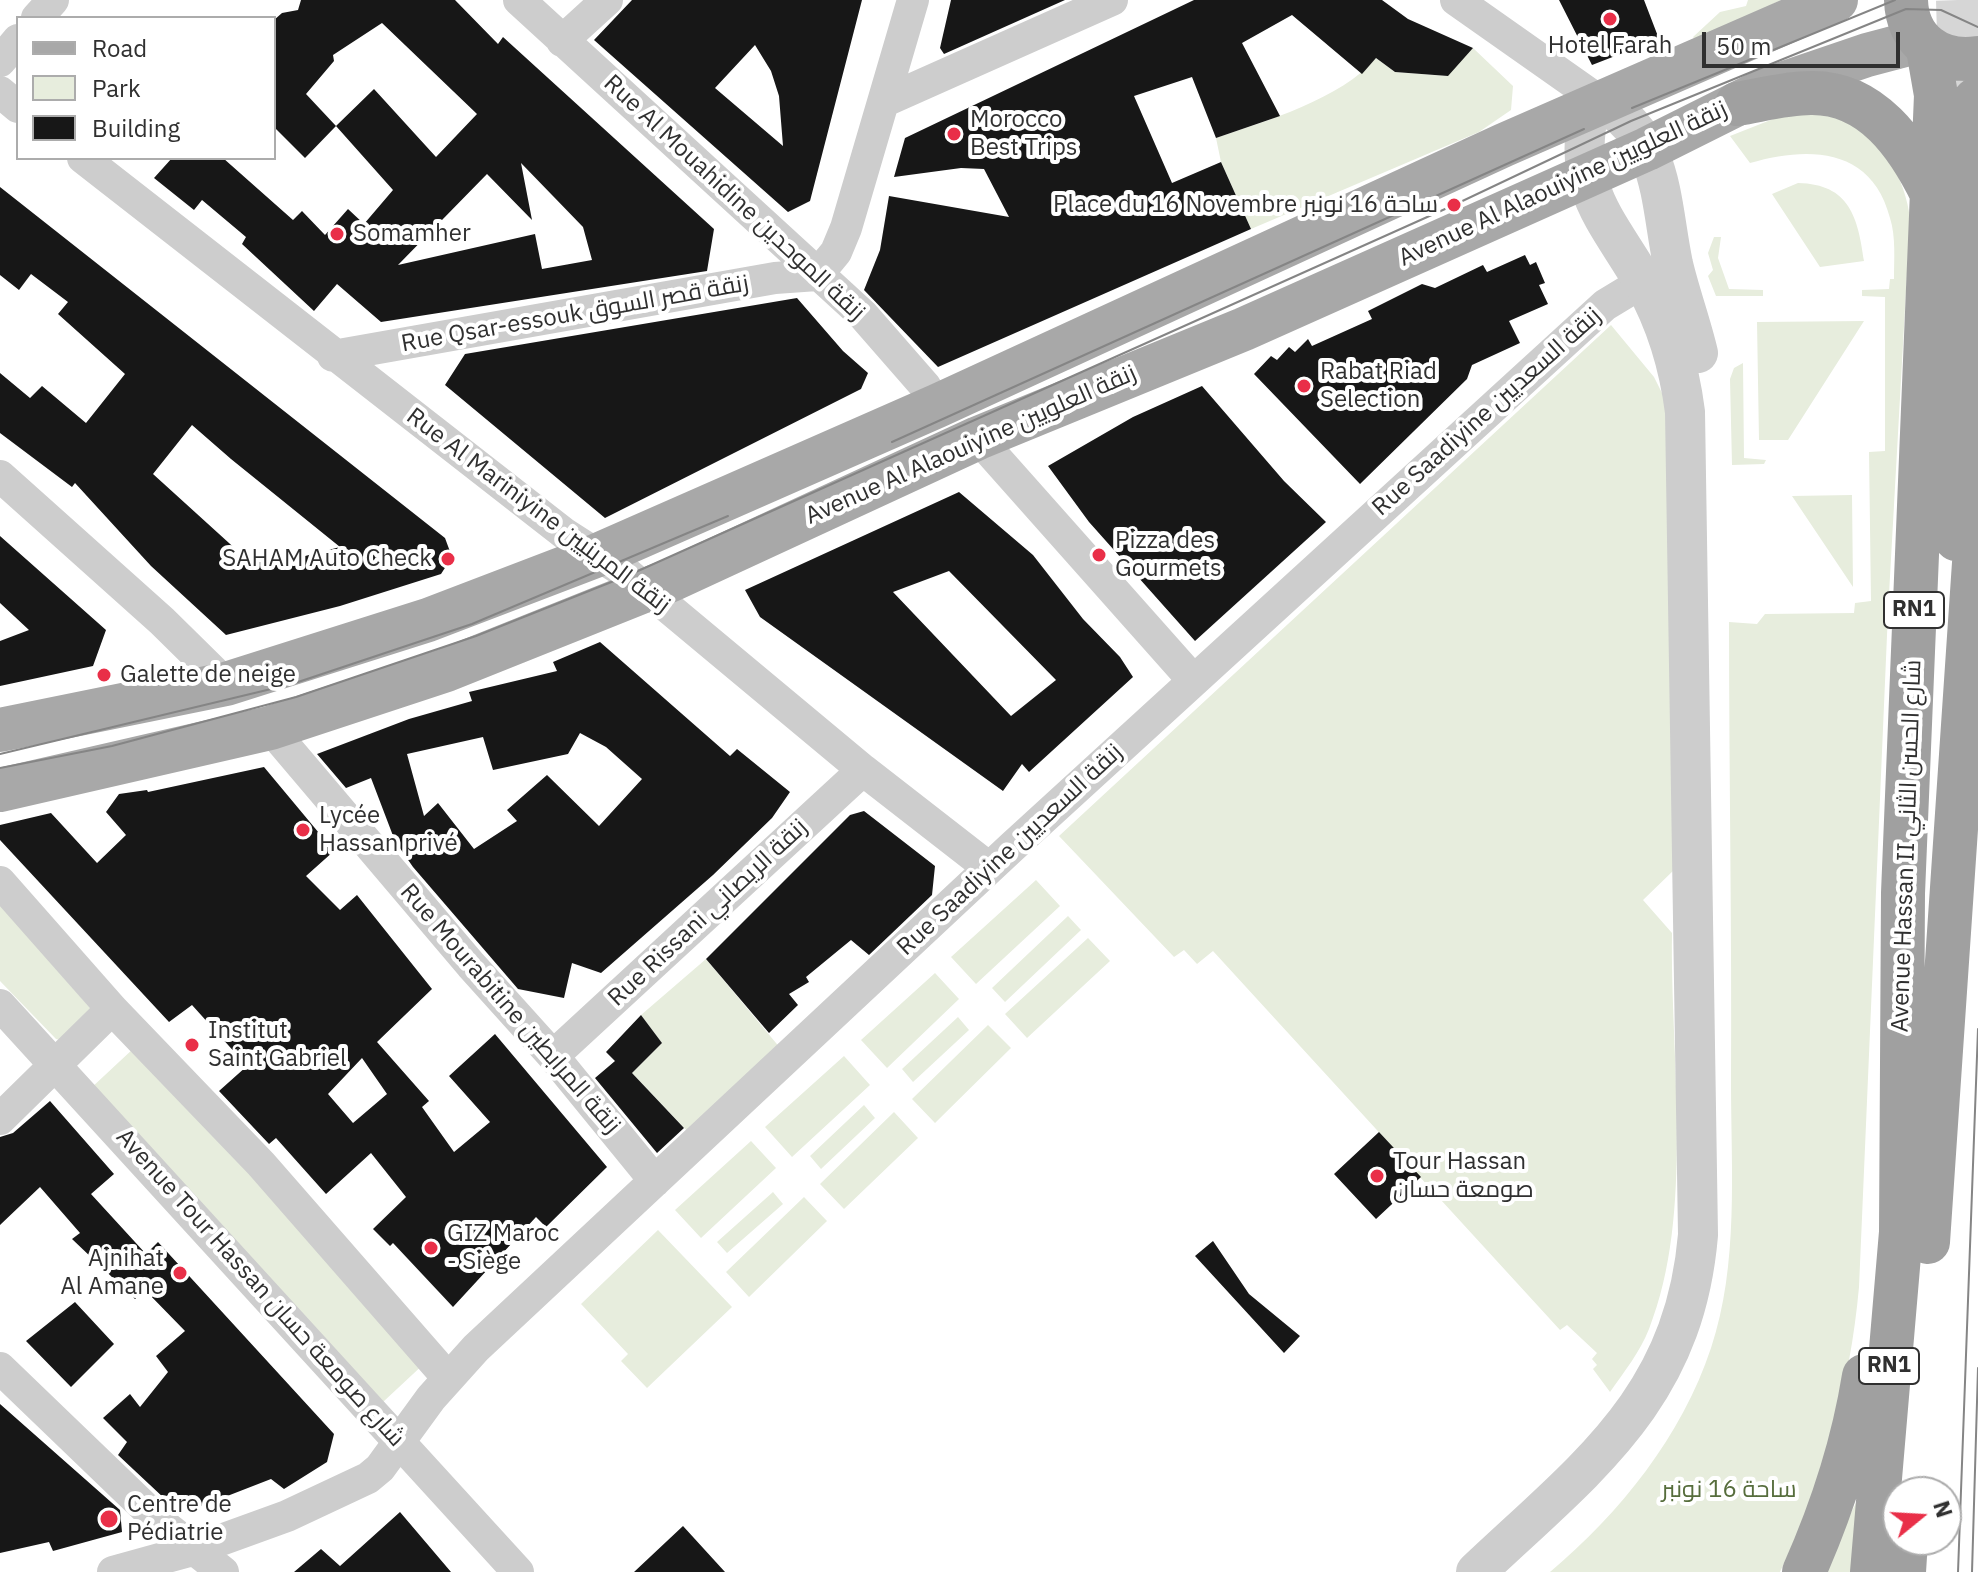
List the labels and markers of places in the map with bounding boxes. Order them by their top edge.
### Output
marker: Hotel Farah [1601,10,1619,28]
place label: Hotel Farah [1548,32,1672,60]
place label: Morocco Best Trips [970,106,1078,162]
marker: Morocco Best Trips [945,125,963,143]
place label: Place du 16 Novembre ساحة 16 نونبر [1053,191,1438,219]
marker: Place du 16 Novembre ساحة 16 نونبر [1445,196,1463,214]
place label: Somamher [353,220,471,248]
marker: Somamher [328,225,346,243]
place label: Rabat Riad Selection [1320,358,1437,414]
marker: Rabat Riad Selection [1295,377,1313,395]
place label: Pizza des Gourmets [1115,527,1222,583]
place label: SAHAM Auto Check [222,545,432,573]
marker: Pizza des Gourmets [1090,546,1108,564]
marker: SAHAM Auto Check [439,550,457,568]
place label: Galette de neige [120,661,296,689]
marker: Galette de neige [95,666,113,684]
place label: Lycée Hassan privé [319,802,458,858]
marker: Lycée Hassan privé [294,821,312,839]
place label: Institut Saint Gabriel [208,1017,346,1073]
marker: Institut Saint Gabriel [183,1036,201,1054]
place label: Tour Hassan صومعة حسان [1393,1148,1534,1204]
marker: Tour Hassan صومعة حسان [1368,1167,1386,1185]
place label: GIZ Maroc - Siège [447,1220,559,1276]
marker: GIZ Maroc - Siège [422,1239,440,1257]
place label: Ajnihat Al Amane [60,1245,164,1301]
marker: Ajnihat Al Amane [171,1264,189,1282]
place label: Centre de Pédiatrie [127,1491,232,1547]
marker: Centre de Pédiatrie [98,1508,120,1530]

